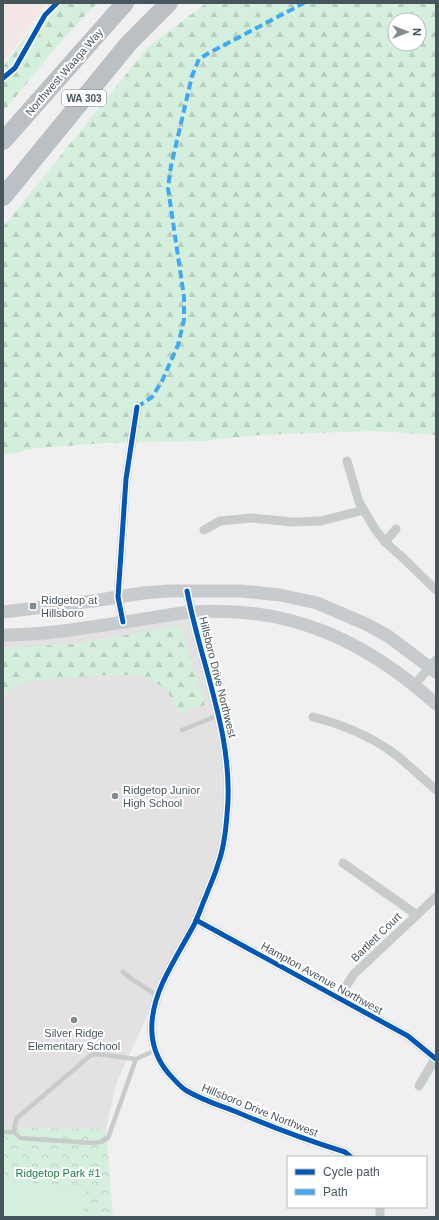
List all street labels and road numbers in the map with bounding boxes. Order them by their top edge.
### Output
street label: Northwest Waaga Way [23,26,105,118]
road number: WA 303 [62,90,106,106]
street label: Hillsboro Drive Northwest [197,615,239,739]
street label: Bartlett Court [349,910,403,964]
street label: Hampton Avenue Northwest [259,940,385,1016]
street label: Hillsboro Drive Northwest [200,1081,320,1139]

